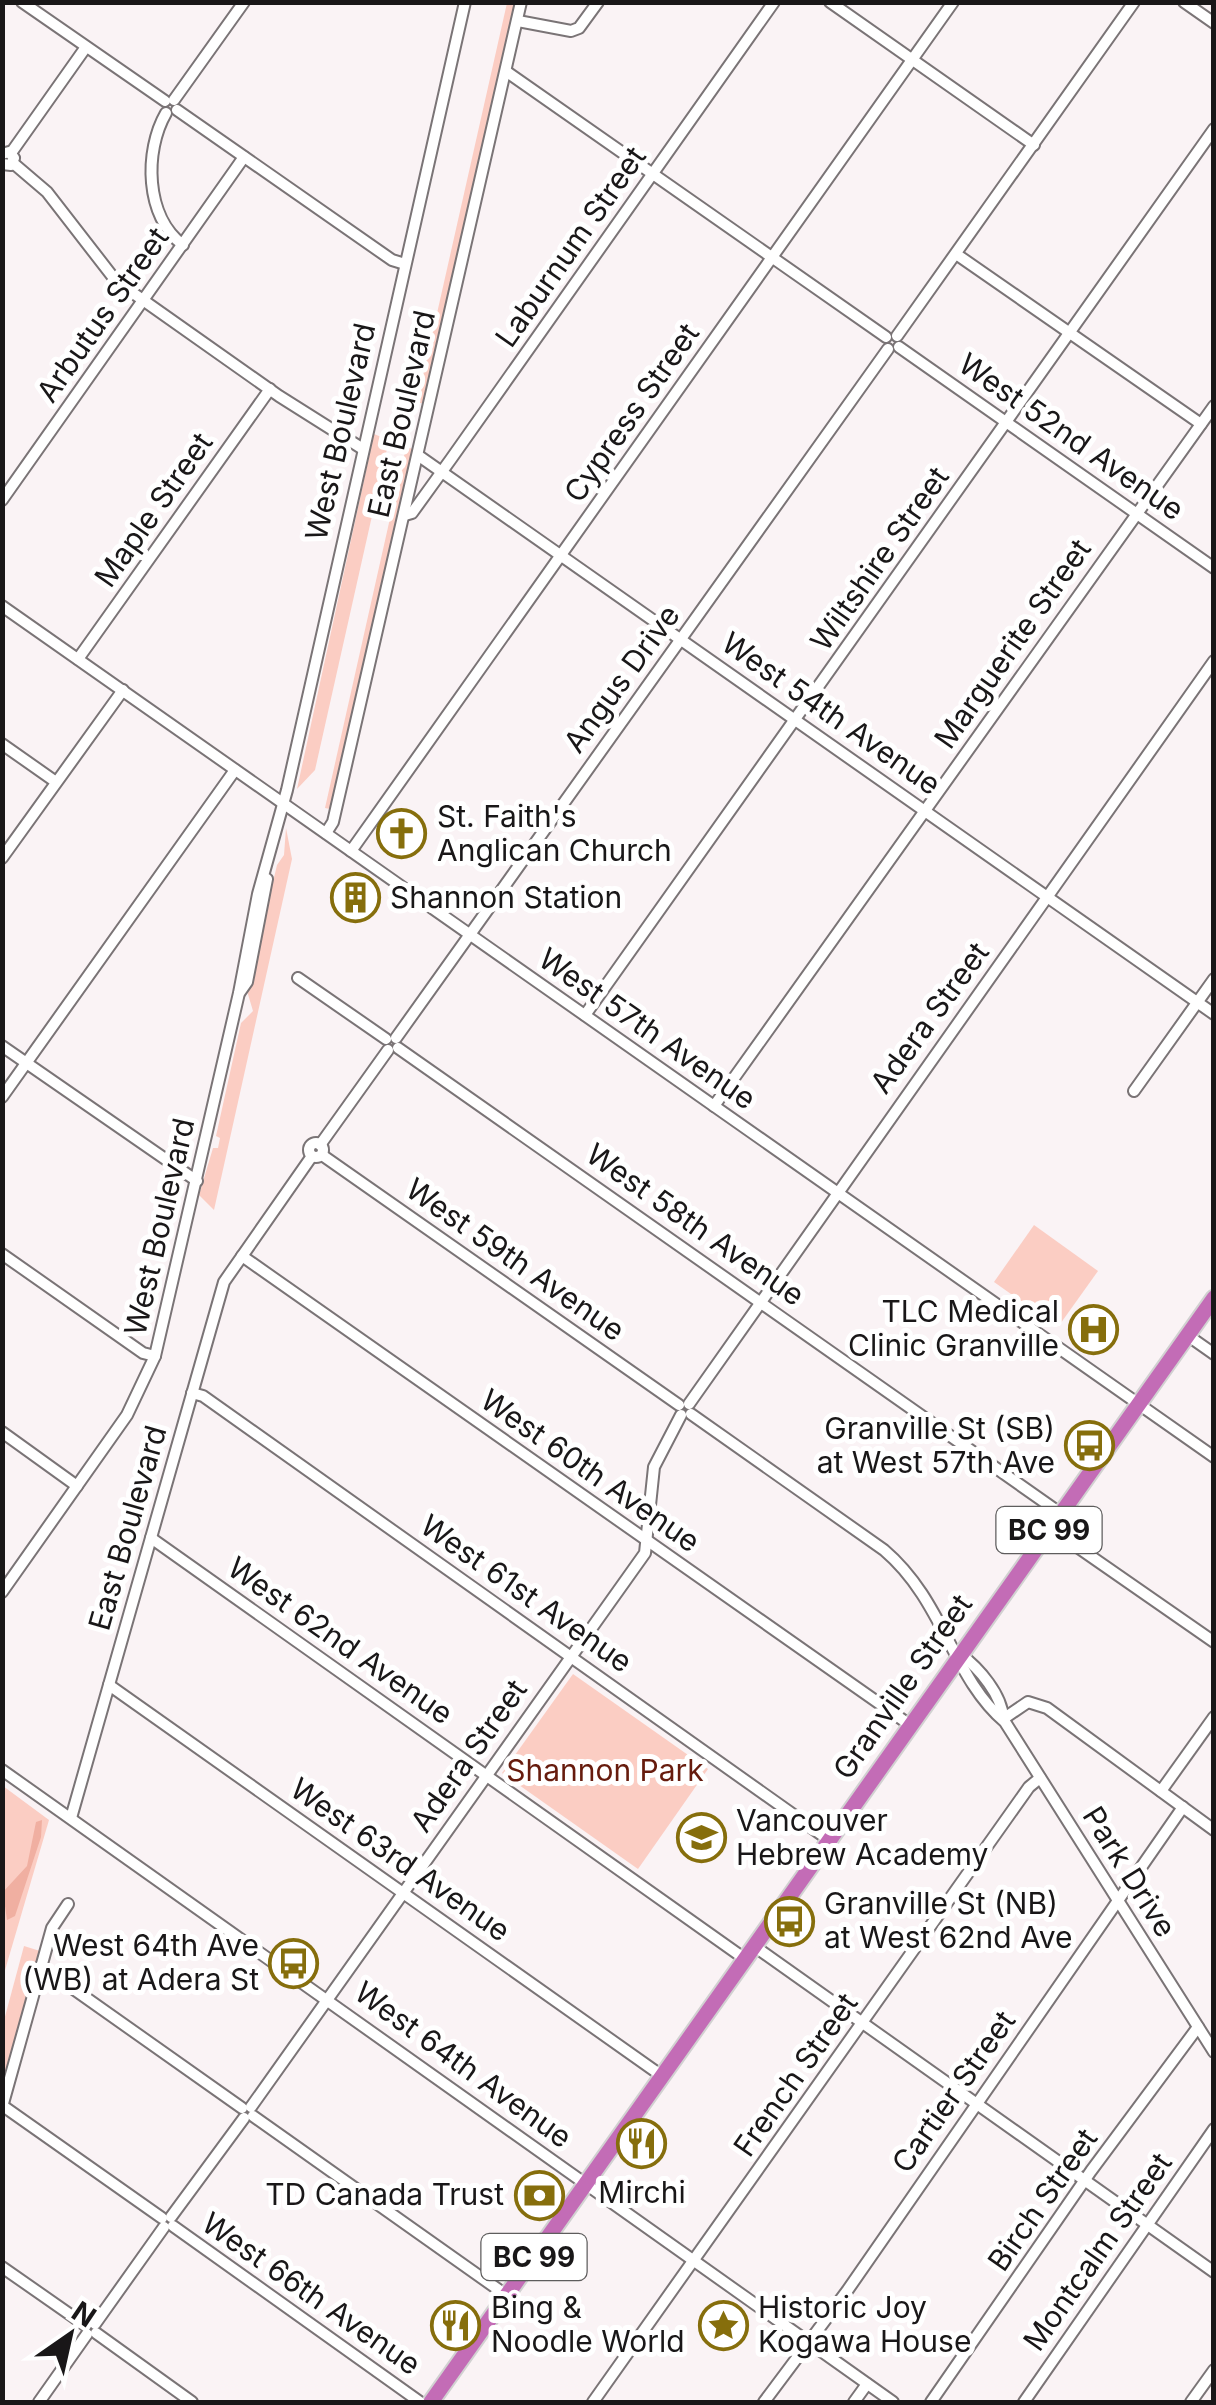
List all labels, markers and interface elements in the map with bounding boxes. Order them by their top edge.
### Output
street label: Laburnum Street [488,139,653,354]
street label: Arbutus Street [29,220,176,409]
street label: East Boulevard [360,307,442,521]
street label: Cypress Street [556,316,706,509]
street label: West Boulevard [298,320,383,544]
street label: West 52nd Avenue [952,345,1191,527]
street label: Maple Street [87,425,220,594]
street label: Wiltshire Street [802,459,956,657]
street label: Marguerite Street [926,532,1098,755]
street label: Angus Drive [556,598,687,759]
street label: West 54th Avenue [715,624,948,802]
place label: St. Faith's Anglican Church [437,798,672,868]
church icon: St. Faith's Anglican Church [376,808,428,860]
building icon: Shannon Station [329,872,381,924]
place label: Shannon Station [390,879,622,915]
street label: Adera Street [862,935,996,1100]
street label: West 57th Avenue [532,940,763,1116]
street label: West Boulevard [117,1115,202,1339]
street label: West 58th Avenue [580,1136,811,1313]
street label: West 59th Avenue [399,1170,632,1348]
place label: TLC Medical Clinic Granville [848,1293,1059,1363]
hospital icon: TLC Medical Clinic Granville [1068,1303,1120,1355]
street label: West 60th Avenue [474,1381,707,1559]
place label: Granville St (SB) at West 57th Ave [817,1410,1055,1480]
bus stop icon: Granville St (SB) at West 57th Ave [1064,1420,1116,1472]
street label: East Boulevard [81,1421,173,1634]
street label: West 61st Avenue [414,1507,639,1680]
road number: BC 99 [996,1507,1102,1553]
street label: West 62nd Avenue [221,1549,460,1731]
street label: Granville Street [825,1587,979,1786]
street label: Adera Street [402,1672,534,1839]
park label: Shannon Park [506,1752,704,1788]
street label: West 63rd Avenue [284,1770,517,1948]
street label: Park Drive [1076,1800,1184,1943]
place label: Vancouver Hebrew Academy [736,1802,989,1872]
school or university icon: Vancouver Hebrew Academy [675,1812,727,1864]
place label: Granville St (NB) at West 62nd Ave [824,1885,1073,1955]
bus stop icon: Granville St (NB) at West 62nd Ave [763,1895,815,1947]
place label: West 64th Ave (WB) at Adera St [22,1927,259,1997]
bus stop icon: West 64th Ave (WB) at Adera St [268,1937,320,1989]
street label: West 64th Avenue [348,1974,579,2155]
street label: French Street [726,1986,865,2163]
street label: Cartier Street [884,2003,1022,2179]
restaurant icon: Mirchi [616,2118,668,2170]
street label: Birch Street [980,2121,1105,2278]
street label: Montcalm Street [1016,2145,1179,2357]
bank icon: TD Canada Trust [513,2169,565,2221]
place label: Mirchi [598,2174,686,2210]
place label: TD Canada Trust [265,2176,504,2212]
street label: West 66th Avenue [195,2204,428,2382]
road number: BC 99 [482,2234,586,2280]
north arrow [20,2285,120,2385]
place label: Bing & Noodle World [491,2289,685,2359]
place label: Historic Joy Kogawa House [758,2289,971,2359]
text: N [66,2294,102,2334]
restaurant icon: Bing & Noodle World [430,2299,482,2351]
place icon: Historic Joy Kogawa House [697,2299,749,2351]

